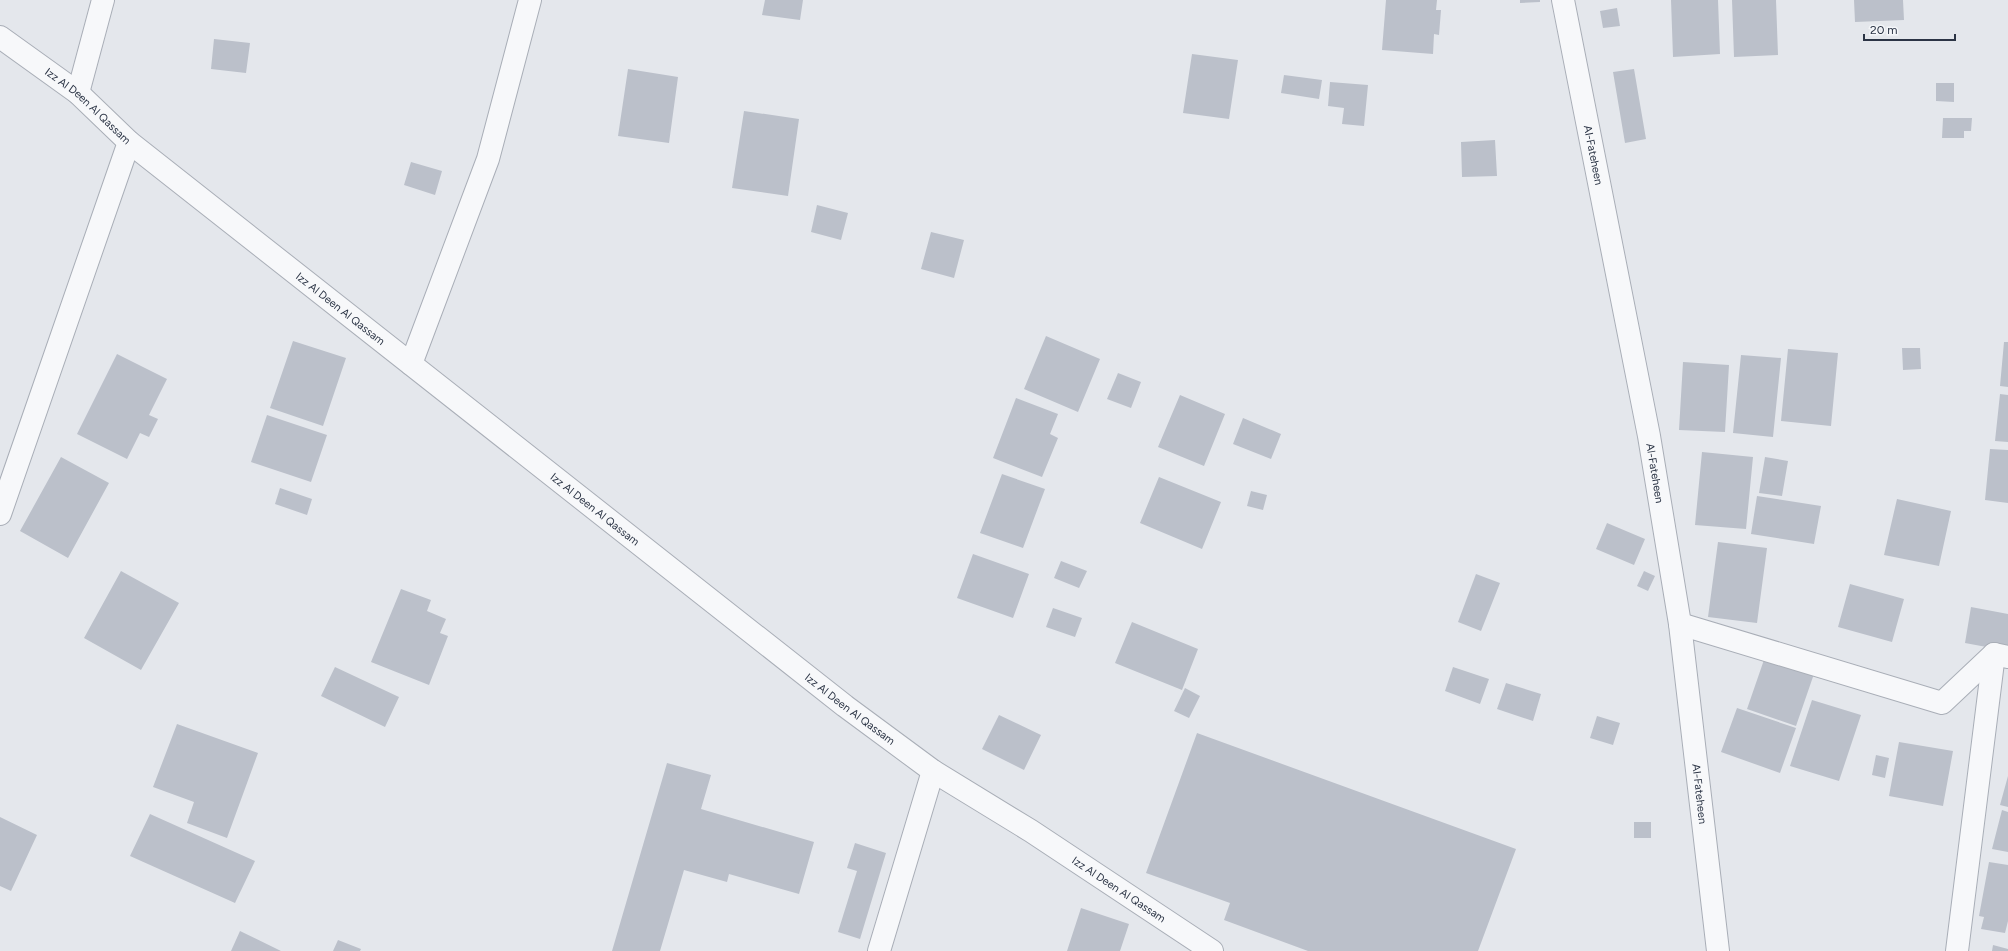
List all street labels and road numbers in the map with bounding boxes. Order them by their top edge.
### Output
street label: Izz Al Deen Al Qassam [43,65,134,147]
street label: Al-Fateheen [1581,124,1606,186]
street label: Izz Al Deen Al Qassam [293,270,388,348]
street label: Al-Fateheen [1644,442,1666,504]
street label: Izz Al Deen Al Qassam [548,470,642,548]
street label: Izz Al Deen Al Qassam [802,671,898,747]
street label: Al-Fateheen [1690,763,1710,825]
street label: Izz Al Deen Al Qassam [1070,854,1168,925]

